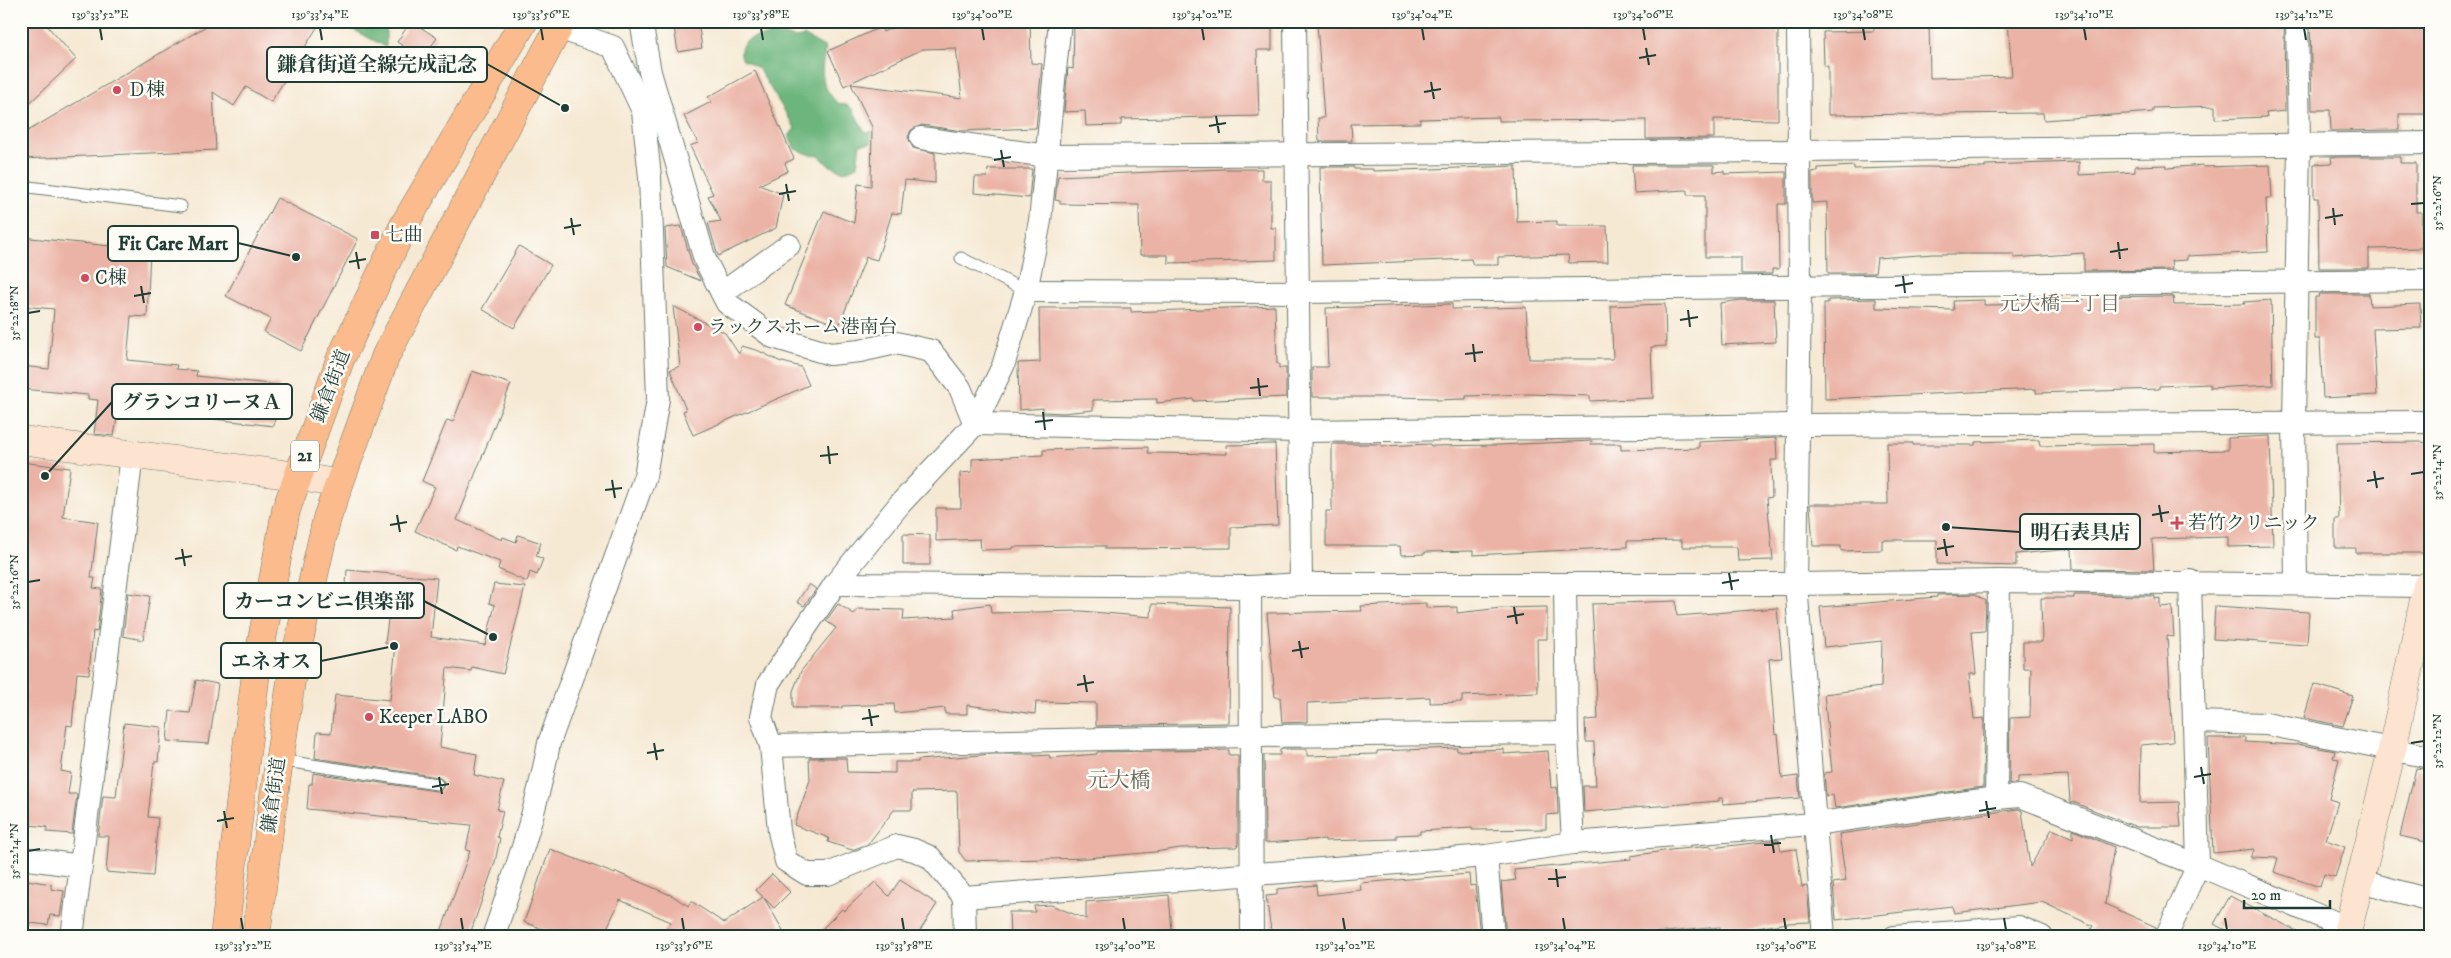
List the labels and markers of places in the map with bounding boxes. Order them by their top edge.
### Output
callout: 鎌倉街道全線完成記念 [267,47,487,82]
place label: Ｄ棟 [127,79,165,102]
marker: Ｄ棟 [111,84,123,96]
place label: 七曲 [385,224,423,247]
callout: Fit Care Mart [108,226,238,261]
marker: 七曲 [369,229,381,241]
place label: C棟 [95,267,127,290]
marker: C棟 [79,272,91,284]
place label: ラックスホーム港南台 [708,316,897,339]
marker: ラックスホーム港南台 [692,321,704,333]
callout: グランコリーヌＡ [112,384,292,419]
place label: 若竹クリニック [2188,512,2320,535]
callout: 明石表具店 [2020,514,2140,549]
marker: 若竹クリニック [2170,516,2184,530]
callout: カーコンビニ倶楽部 [224,583,424,618]
callout: エネオス [221,643,321,678]
place label: Keeper LABO [379,706,488,729]
marker: Keeper LABO [363,711,375,723]

